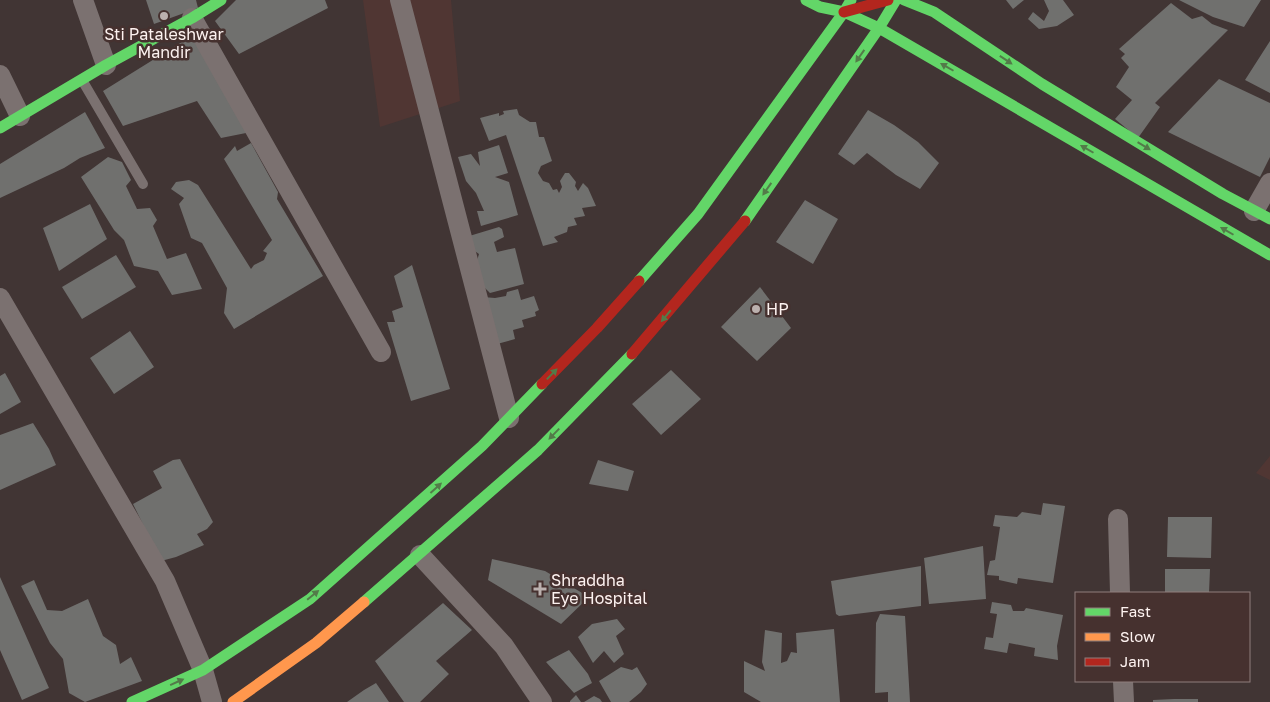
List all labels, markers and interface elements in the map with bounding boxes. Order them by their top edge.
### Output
marker: Sti Pataleshwar Mandir [158,10,170,22]
place label: Sti Pataleshwar Mandir [104,24,224,62]
one-way arrow [855,49,865,62]
one-way arrow [999,55,1013,65]
one-way arrow [940,63,953,72]
one-way arrow [1137,141,1151,151]
one-way arrow [1080,145,1093,154]
one-way arrow [762,182,772,196]
one-way arrow [1221,227,1234,236]
place label: HP [766,299,789,319]
marker: HP [750,303,762,315]
one-way arrow [661,310,672,322]
one-way arrow [546,369,558,381]
one-way arrow [548,428,560,440]
one-way arrow [429,482,441,494]
place label: Shraddha Eye Hospital [551,570,647,608]
marker: Shraddha Eye Hospital [533,582,547,596]
one-way arrow [307,590,320,601]
legend [1075,592,1250,682]
text: Fast [1120,602,1151,620]
text: Slow [1120,627,1155,645]
text: Jam [1120,652,1150,670]
one-way arrow [170,678,184,686]

